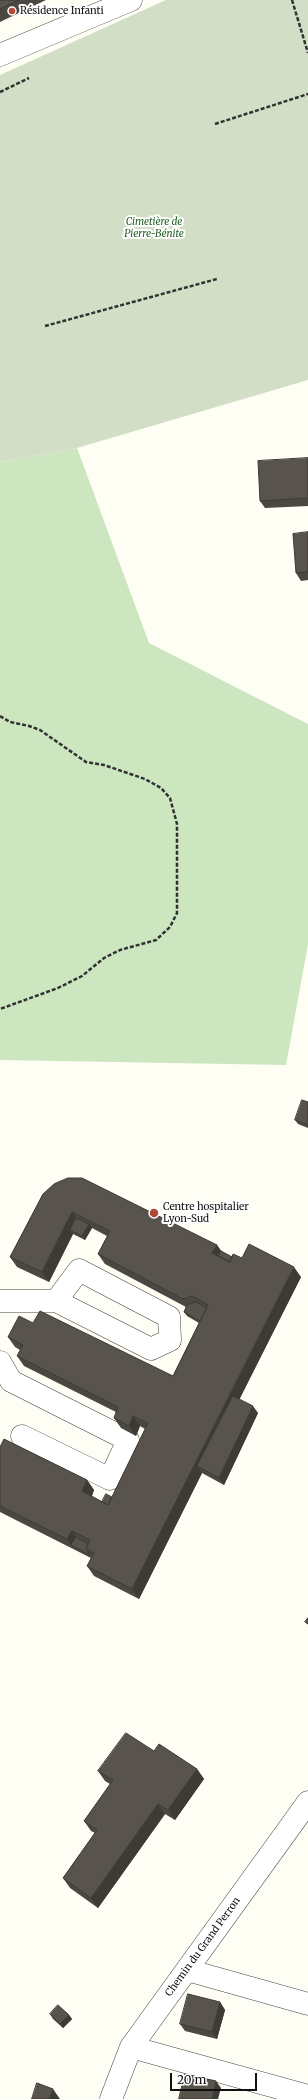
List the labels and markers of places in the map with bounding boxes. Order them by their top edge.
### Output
place label: Résidence Infanti [20,5,104,17]
marker: Résidence Infanti [7,6,17,16]
place label: Centre hospitalier Lyon-Sud [163,1201,249,1224]
marker: Centre hospitalier Lyon-Sud [148,1207,160,1219]

